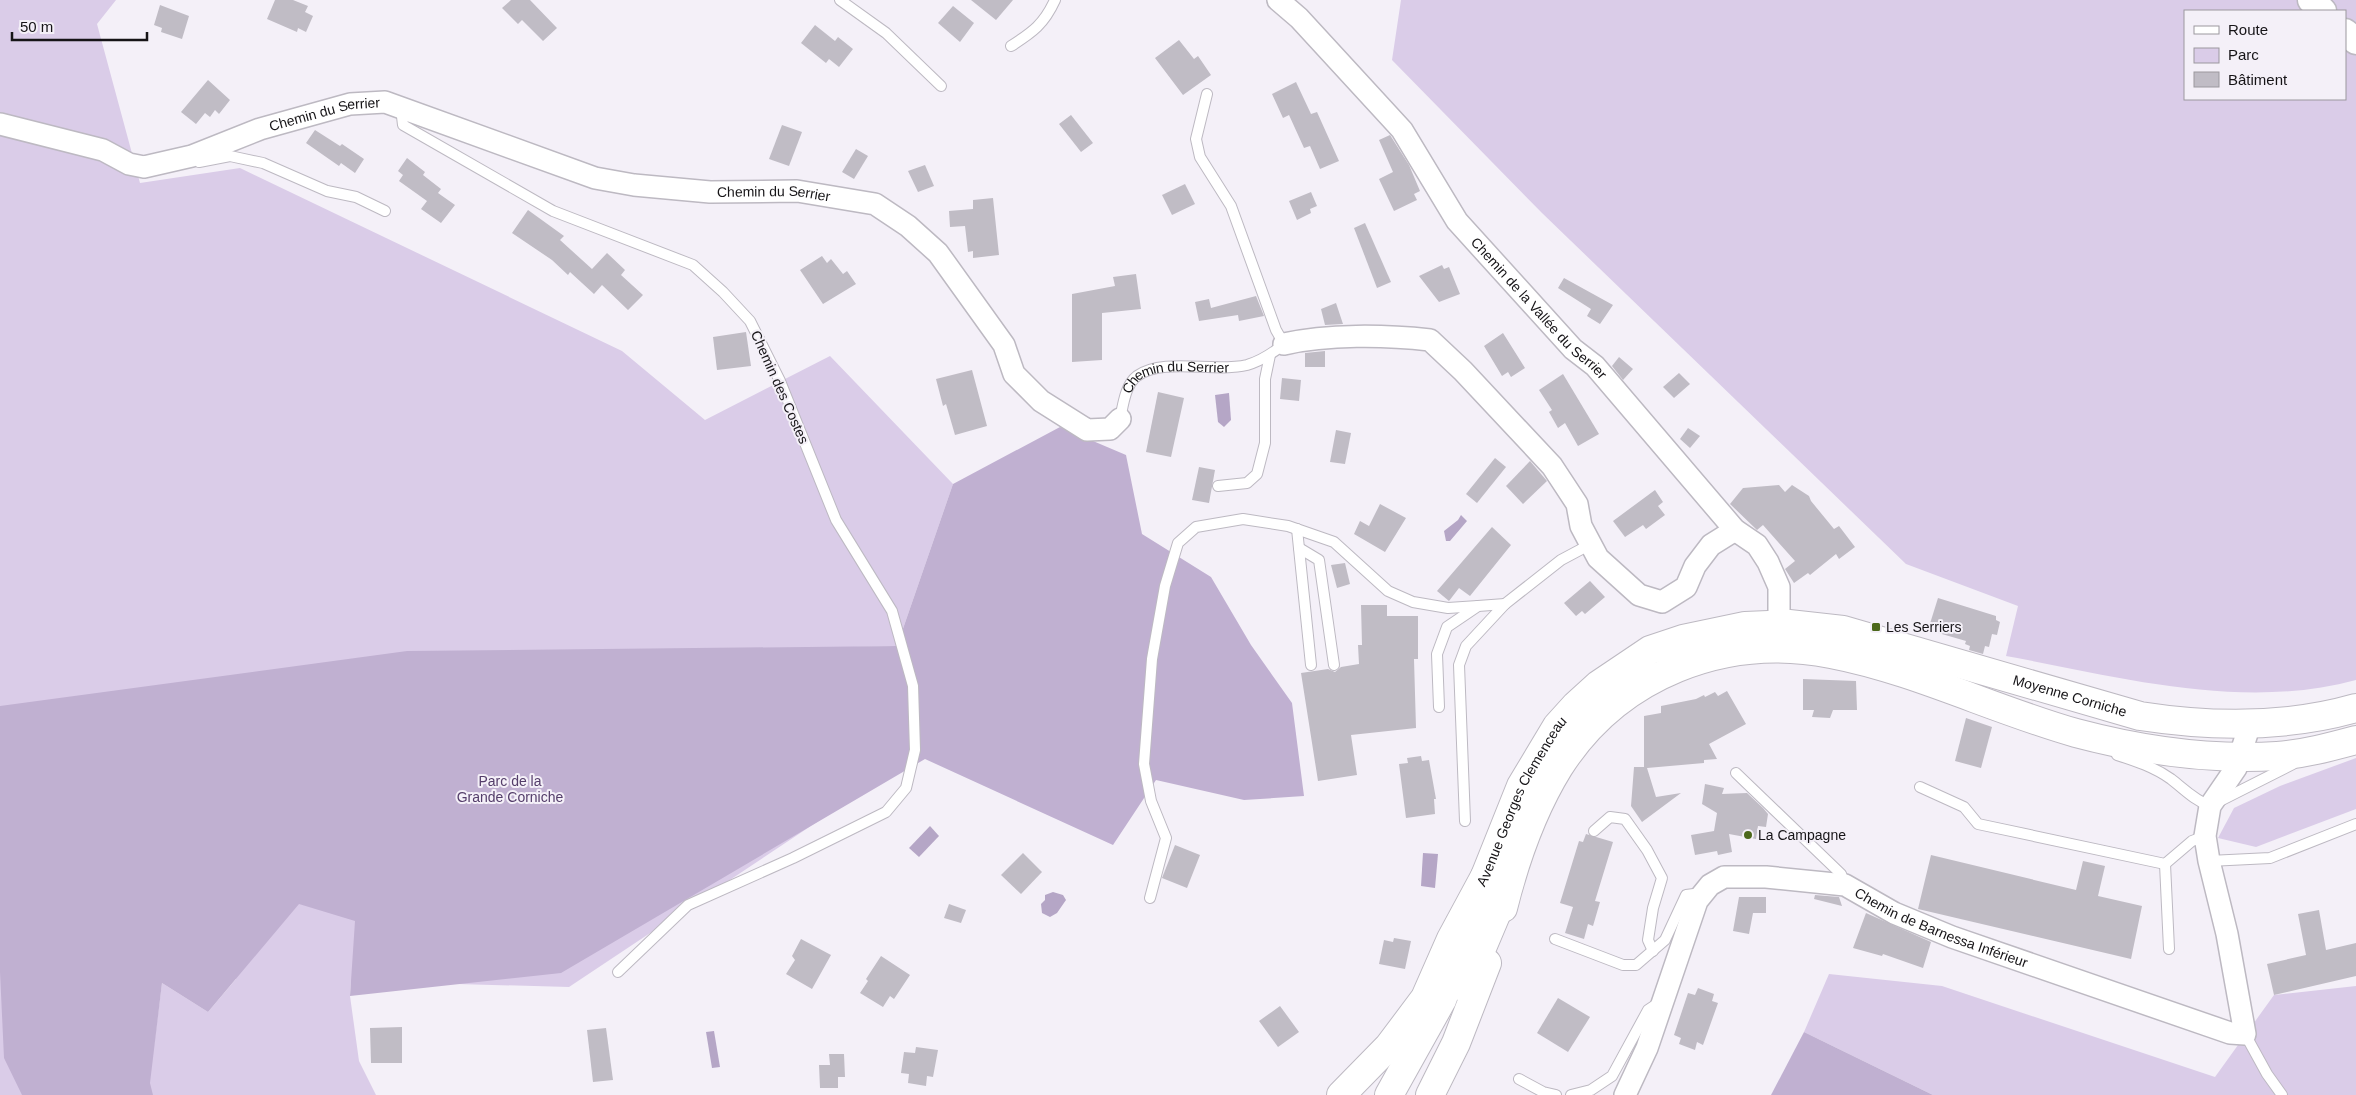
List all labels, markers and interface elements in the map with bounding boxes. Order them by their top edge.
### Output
scale bar [12,10,148,42]
legend [2184,10,2346,100]
text: 50 m [20,18,53,35]
text: Route [2228,21,2268,38]
text: Parc [2228,46,2259,63]
text: Bâtiment [2228,71,2288,88]
street label: Chemin du Serrier [267,94,381,134]
street label: Chemin du Serrier [717,183,832,204]
street label: Chemin de la Vallée du Serrier [1468,234,1611,382]
street label: Chemin des Costes [748,328,812,446]
street label: Chemin du Serrier [1119,358,1230,396]
place label: Les Serriers [1886,619,1961,635]
marker: Les Serriers [1870,621,1882,633]
street label: Moyenne Corniche [2011,672,2129,720]
street label: Avenue Georges Clemenceau [1473,713,1570,889]
park label: Parc de la Grande Corniche [457,773,564,805]
place label: La Campagne [1758,827,1846,843]
marker: La Campagne [1742,829,1754,841]
street label: Chemin de Barnessa Inférieur [1852,884,2030,971]

